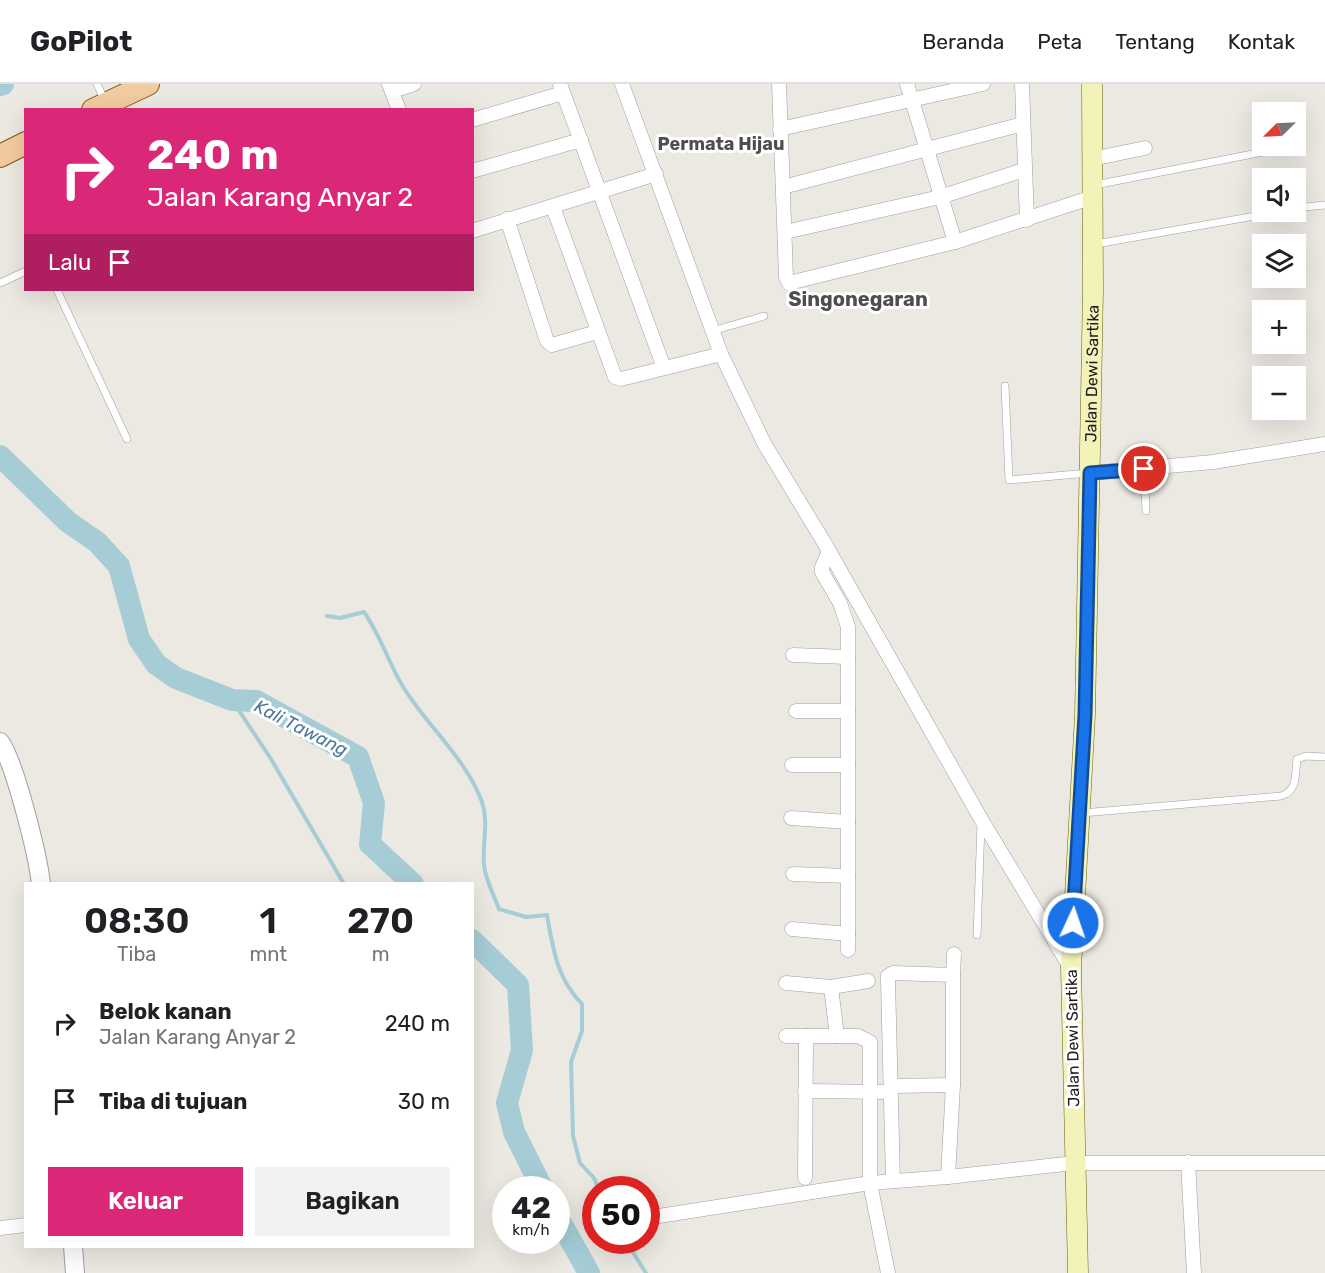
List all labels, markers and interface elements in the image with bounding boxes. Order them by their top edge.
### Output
text: GoPilot [30,25,132,58]
text: Beranda [922,29,1004,54]
text: Peta [1037,29,1082,54]
text: Tentang [1115,29,1195,54]
text: Kontak [1228,29,1295,54]
north arrow [1252,102,1306,156]
map controls [1252,102,1306,420]
text: 240 m [147,130,279,180]
icon: right [48,132,126,210]
district label: Permata Hijau [658,133,784,155]
button: sound [1252,168,1306,222]
text: Jalan Karang Anyar 2 [147,181,413,213]
button: layers [1252,234,1306,288]
icon: arrive [103,246,136,279]
text: Lalu [48,249,91,276]
district label: Singonegaran [788,287,928,311]
button: + [1252,300,1306,354]
street label: Jalan Dewi Sartika [1081,305,1103,443]
button: − [1252,366,1306,420]
pin [1118,443,1169,494]
icon: arrive [1127,452,1160,485]
water label: Kali Tawang [251,695,351,761]
position arrow [1041,891,1105,955]
text: 08:30 [84,899,189,942]
text: 1 [260,899,277,942]
text: 270 [347,899,414,942]
text: Tiba [117,942,156,966]
text: mnt [249,942,287,966]
text: m [372,942,389,966]
street label: Jalan Dewi Sartika [1062,969,1083,1107]
text: Belok kanan [99,998,232,1025]
icon: right [48,1007,81,1040]
text: 240 m [385,1010,450,1037]
text: Jalan Karang Anyar 2 [99,1025,296,1049]
icon: arrive [48,1085,81,1118]
text: Tiba di tujuan [99,1088,247,1115]
text: 30 m [398,1088,450,1115]
button: Keluar [48,1167,243,1236]
button: Bagikan [255,1167,450,1236]
speed limit sign: 50 [582,1176,660,1254]
text: 42 [511,1190,551,1226]
text: km/h [512,1221,550,1239]

